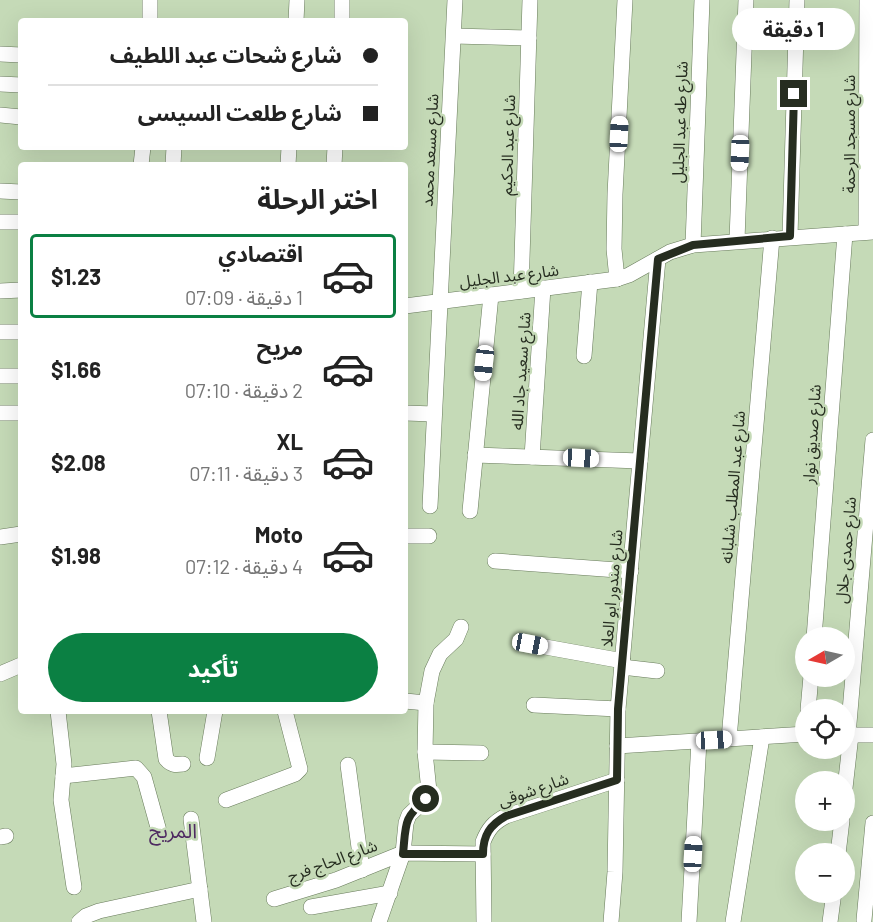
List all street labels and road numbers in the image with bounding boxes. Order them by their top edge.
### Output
street label: شارع طه عبد الجليل [667,61,695,183]
street label: شارع مسجد الرحمة [839,75,862,193]
street label: شارع مسعد محمد [417,93,445,207]
street label: شارع عبد الحكيم [496,94,522,196]
street label: شارع عبد الجليل [458,259,560,295]
street label: شارع سعيد جاد الله [506,311,538,431]
street label: شارع صديق نوار [798,384,828,486]
street label: شارع عبد المطلب شلبانه [716,410,752,565]
street label: شارع حمدى جلال [831,496,863,605]
street label: شارع مندور ابو العلا [596,529,630,648]
street label: شارع شوقى [495,768,572,814]
street label: شارع الحاج فرج [284,835,381,889]

